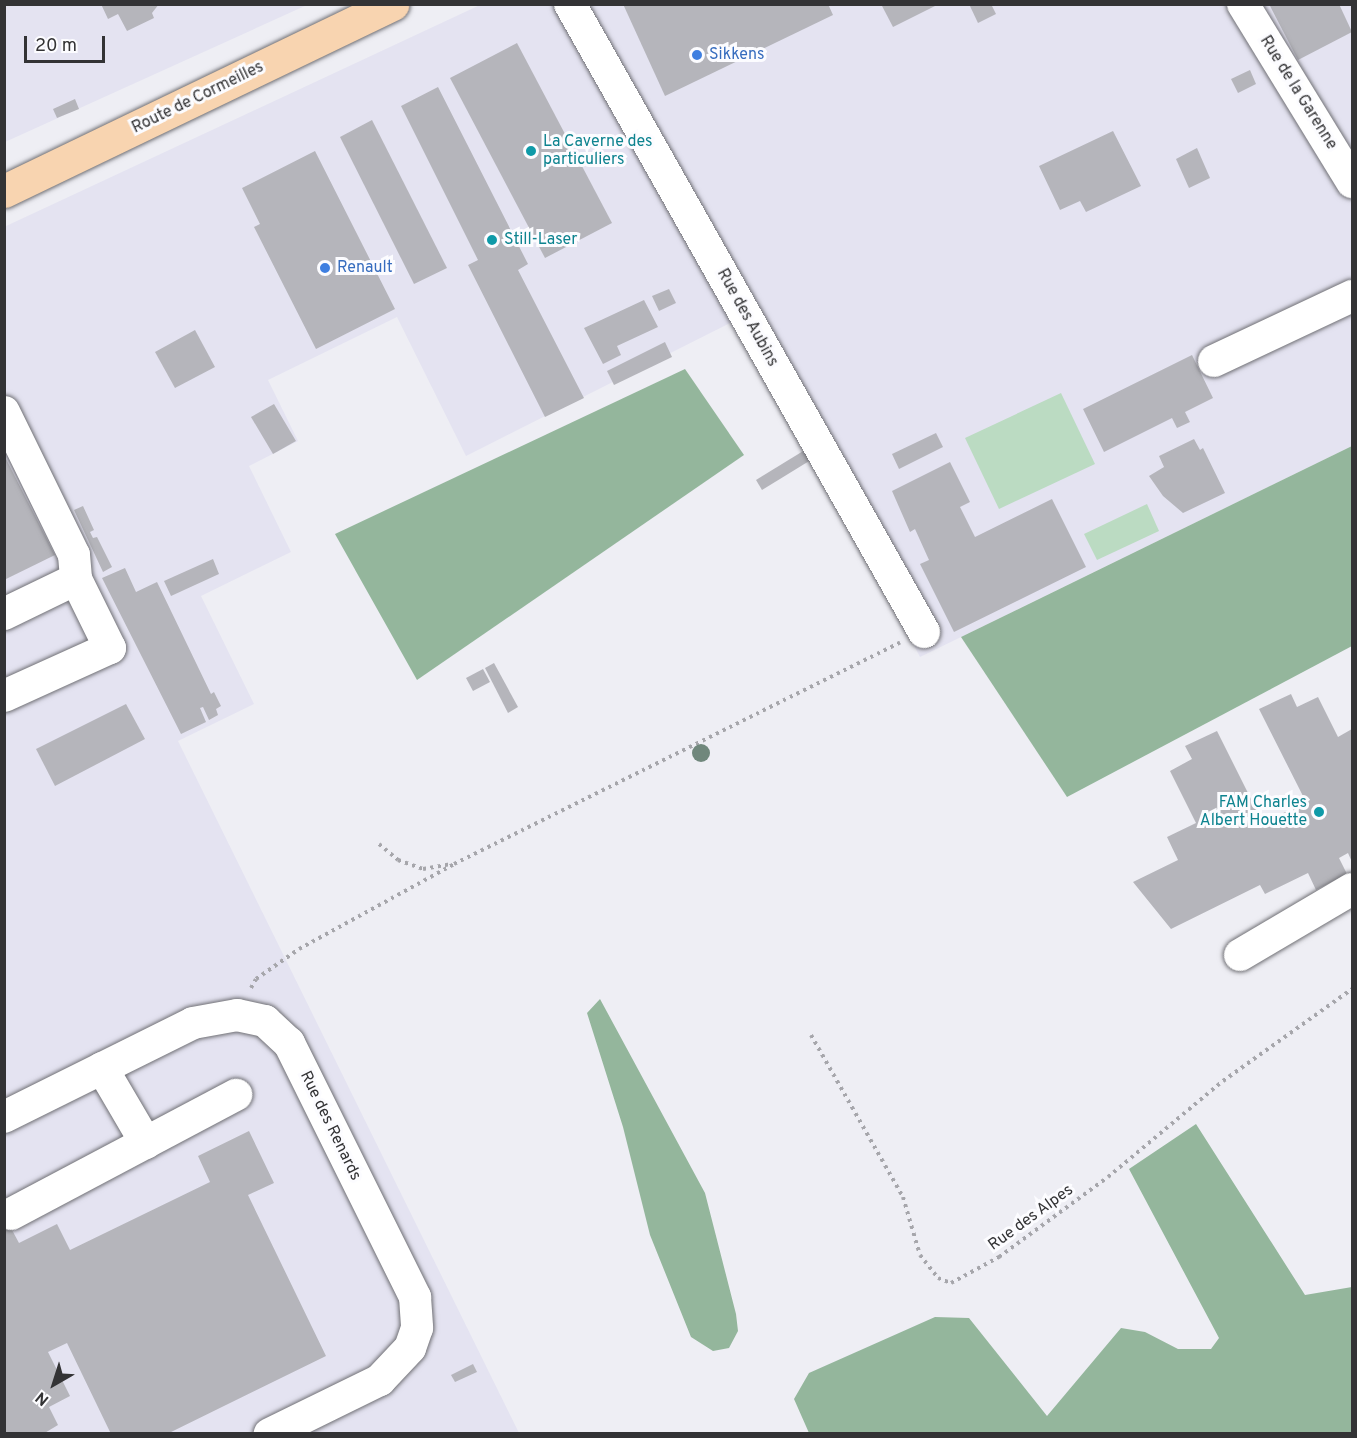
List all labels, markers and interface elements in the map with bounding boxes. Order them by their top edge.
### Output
scale bar [27,24,108,62]
street label: Rue de la Garenne [1255,32,1341,154]
text: 20 m [35,35,77,58]
place label: Sikkens [709,45,764,65]
marker: Sikkens [690,48,704,62]
street label: Route de Cormeilles [129,58,267,138]
place label: La Caverne des particuliers [543,132,652,170]
marker: La Caverne des particuliers [524,144,538,158]
place label: Still-Laser [504,230,578,250]
marker: Still-Laser [485,233,499,247]
place label: Renault [337,258,393,278]
marker: Renault [318,261,332,275]
street label: Rue des Aubins [712,265,782,371]
place label: FAM Charles Albert Houette [1200,793,1307,831]
marker: FAM Charles Albert Houette [1312,805,1326,819]
street label: Rue des Renards [295,1068,365,1184]
street label: Rue des Alpes [985,1181,1077,1255]
north arrow [24,1354,84,1414]
text: N [32,1387,53,1409]

